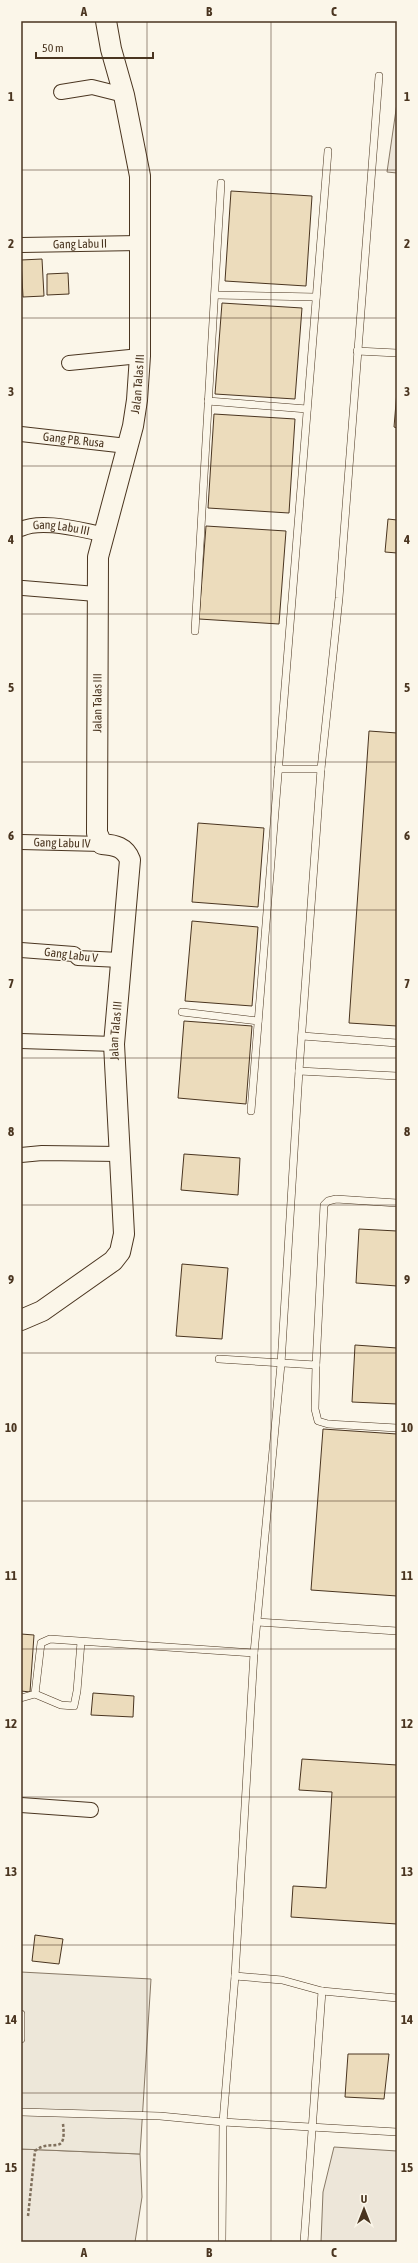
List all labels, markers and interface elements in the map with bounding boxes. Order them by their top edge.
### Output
text: A [80,4,88,19]
text: B [206,4,213,19]
text: C [331,4,337,19]
scale bar [36,34,153,60]
text: 50 m [42,41,64,55]
text: 1 [8,89,14,104]
text: 1 [404,89,410,104]
text: 2 [8,236,14,251]
text: 2 [404,236,410,251]
street label: Gang Labu II [53,237,107,251]
street label: Jalan Talas III [128,354,147,415]
text: 3 [8,384,14,399]
text: 3 [404,384,410,399]
street label: Gang PB. Rusa [42,430,105,450]
street label: Gang Labu III [32,518,91,538]
text: 4 [7,532,14,547]
text: 4 [403,532,410,547]
street label: Jalan Talas III [90,673,105,733]
text: 5 [8,680,14,695]
text: 5 [404,680,410,695]
text: 6 [8,828,14,843]
text: 6 [404,828,410,843]
street label: Gang Labu IV [33,835,91,851]
street label: Gang Labu V [43,945,99,965]
text: 7 [8,976,14,991]
text: 7 [404,976,410,991]
street label: Jalan Talas III [107,1001,125,1061]
text: 8 [8,1124,14,1139]
text: 8 [404,1124,410,1139]
text: 9 [8,1272,14,1287]
text: 9 [404,1272,410,1287]
text: 10 [5,1420,17,1435]
text: 10 [401,1420,413,1435]
text: 11 [5,1568,17,1583]
text: 11 [401,1568,413,1583]
text: 12 [5,1716,17,1731]
text: 12 [401,1716,413,1731]
text: 13 [5,1864,17,1879]
text: 13 [401,1864,413,1879]
text: 14 [5,2012,17,2027]
text: 14 [401,2012,413,2027]
text: 15 [5,2160,17,2175]
text: 15 [401,2160,413,2175]
north arrow [344,2189,384,2229]
text: U [361,2193,367,2205]
text: A [80,2245,88,2260]
text: B [206,2245,213,2260]
text: C [331,2245,337,2260]

